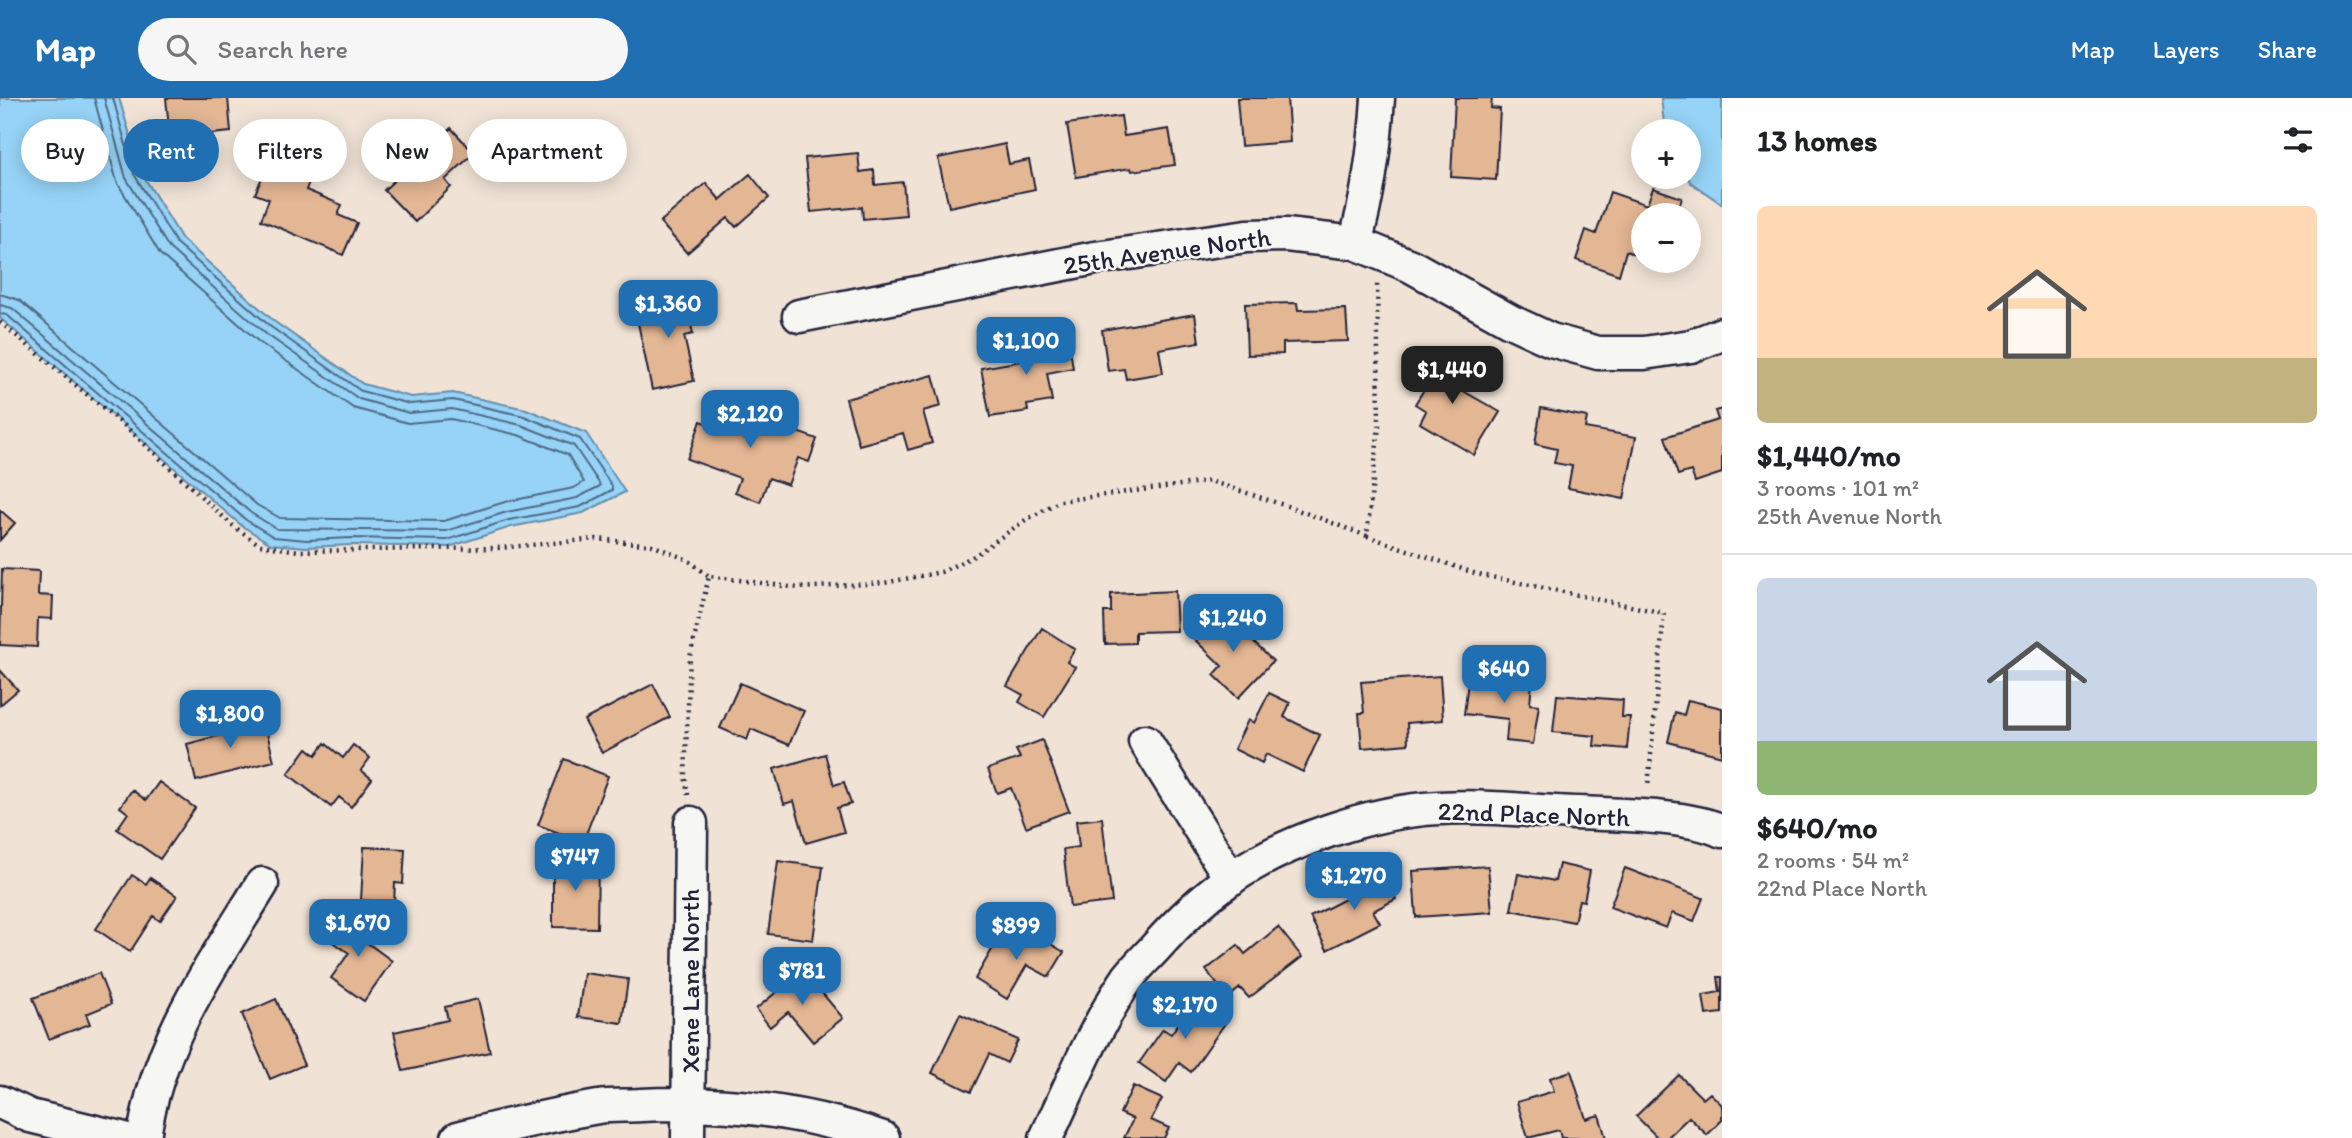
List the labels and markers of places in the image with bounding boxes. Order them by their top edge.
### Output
pin: $1,360 [611,280,725,340]
pin: $1,100 [969,317,1083,377]
pin: $1,440 [1395,346,1509,406]
pin: $2,120 [693,390,807,450]
pin: $1,240 [1176,594,1290,654]
pin: $640 [1463,646,1545,705]
pin: $1,800 [173,690,287,750]
pin: $747 [534,834,616,893]
pin: $1,270 [1297,852,1411,912]
pin: $1,670 [301,900,415,959]
pin: $899 [975,902,1057,962]
pin: $781 [761,948,843,1007]
pin: $2,170 [1128,982,1242,1041]

